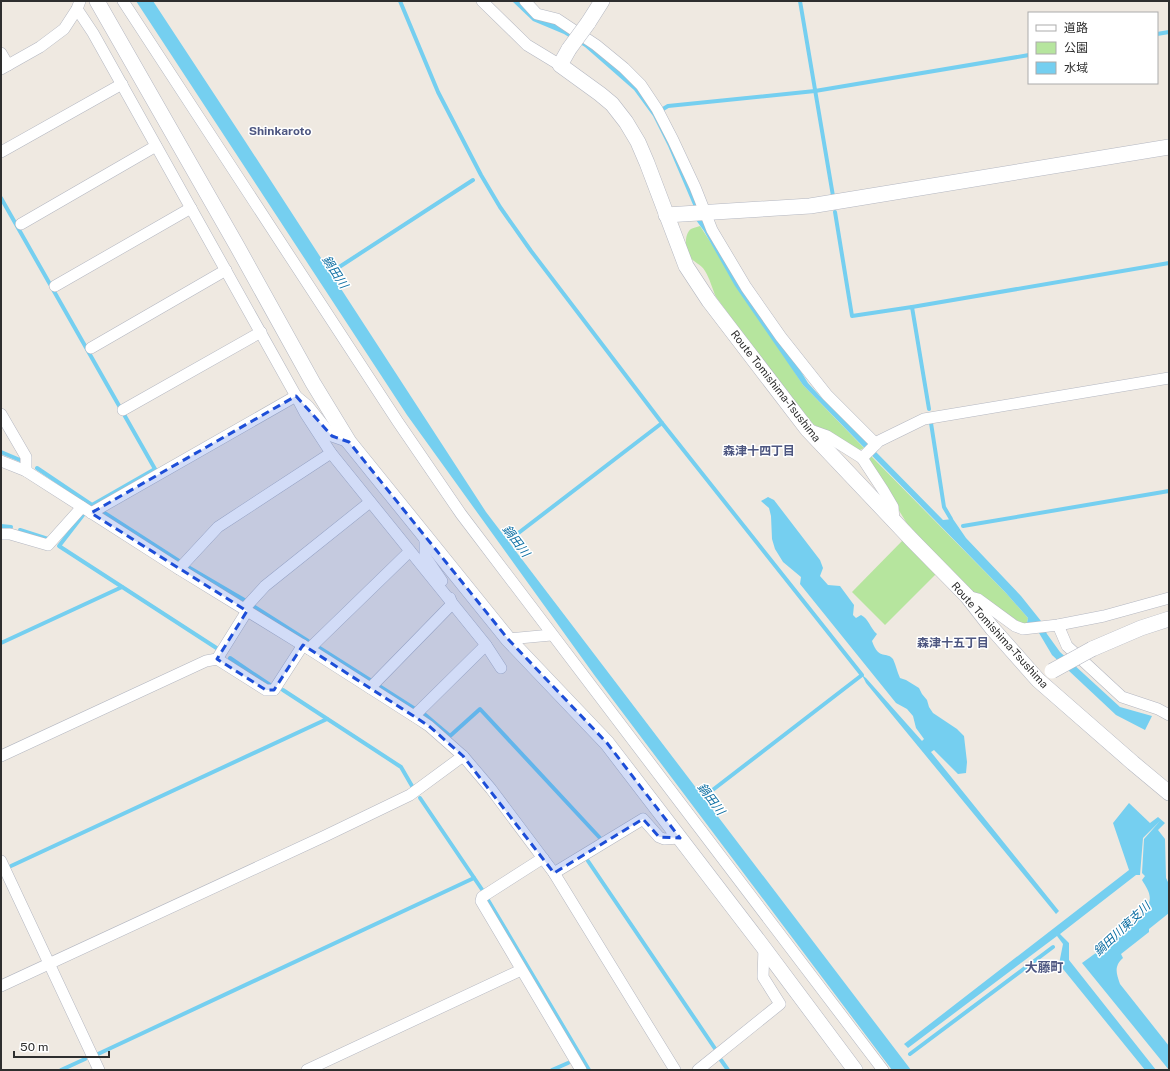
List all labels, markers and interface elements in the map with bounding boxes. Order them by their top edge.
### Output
legend [1028,12,1158,84]
text: 道路 [1064,21,1088,35]
text: 公園 [1064,41,1088,55]
text: 水域 [1064,61,1088,75]
district label: Shinkaroto [249,124,311,138]
water label: 鍋田川 [319,253,352,293]
street label: Route Tomishima-Tsushima [729,328,823,444]
district label: 森津十四丁目 [723,444,795,458]
water label: 鍋田川 [500,522,534,561]
street label: Route Tomishima-Tsushima [949,580,1051,690]
district label: 森津十五丁目 [917,636,989,650]
water label: 鍋田川 [695,780,729,819]
water label: 鍋田川東支川 [1091,898,1155,959]
district label: 大藤町 [1024,960,1064,975]
scale bar [14,1033,109,1059]
text: 50 m [20,1040,48,1054]

